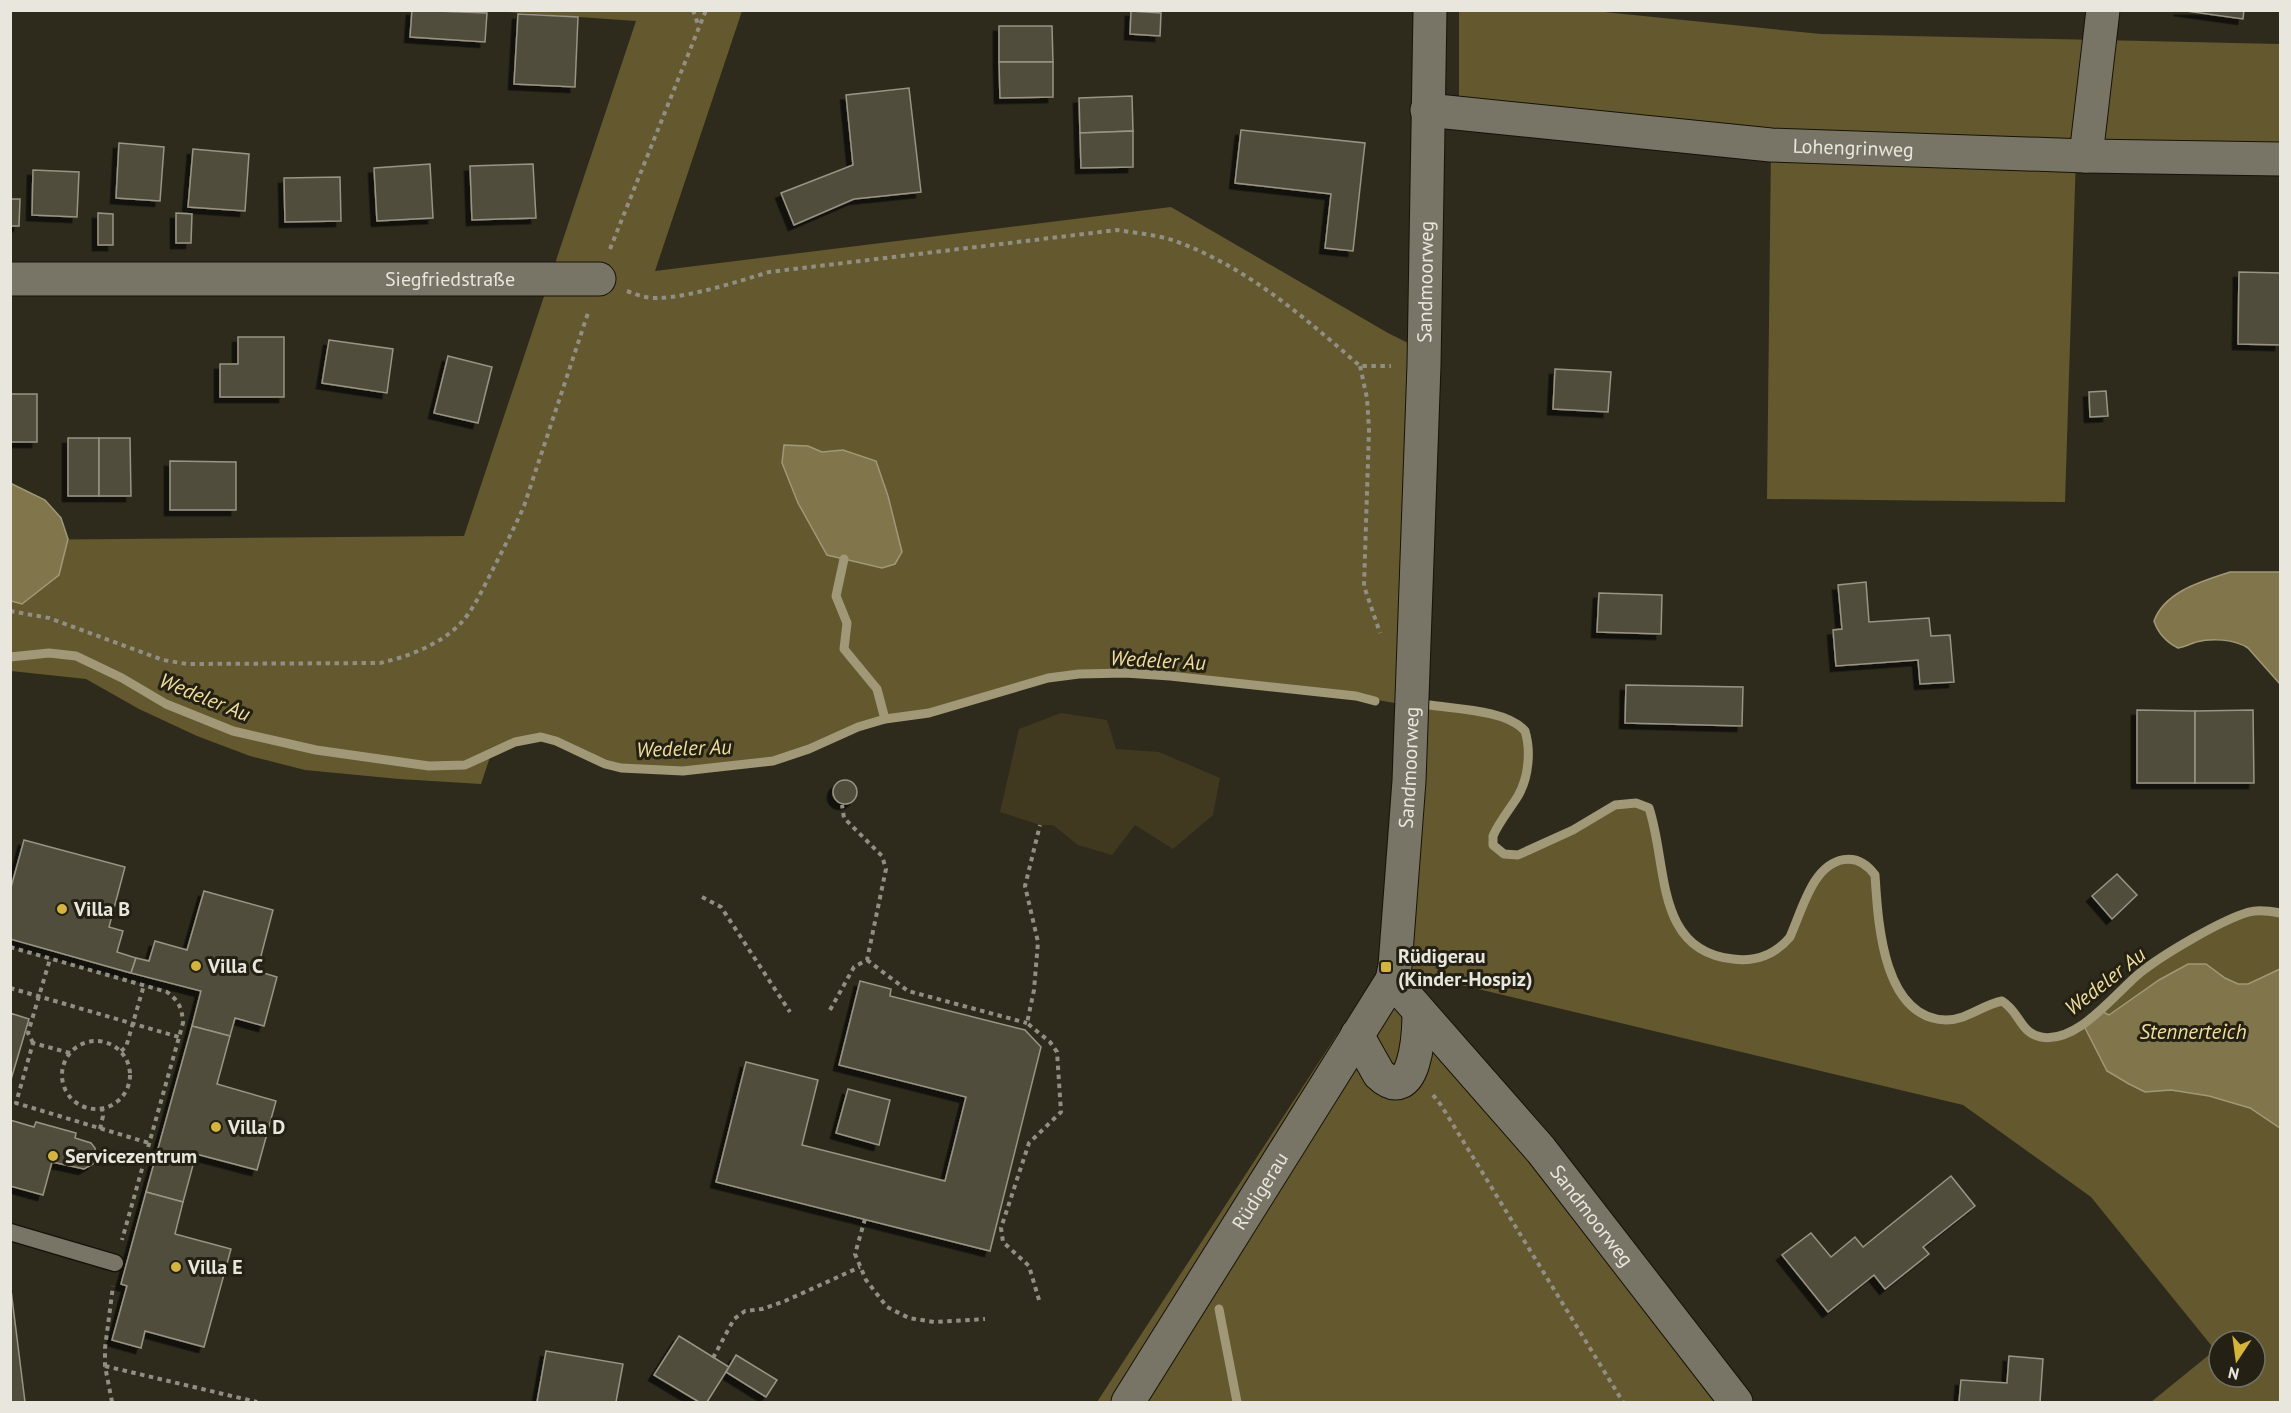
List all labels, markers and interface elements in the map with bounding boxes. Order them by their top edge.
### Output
street label: Lohengrinweg [1792,133,1914,163]
street label: Sandmoorweg [1411,221,1439,343]
street label: Siegfriedstraße [385,266,515,292]
water label: Wedeler Au [1110,644,1207,676]
water label: Wedeler Au [156,667,255,728]
street label: Sandmoorweg [1392,706,1425,829]
water label: Wedeler Au [636,733,733,763]
place label: Villa B [73,896,130,922]
marker: Villa B [55,902,69,916]
water label: Wedeler Au [2059,941,2151,1021]
place label: Rüdigerau (Kinder-Hospiz) [1398,943,1532,992]
place label: Villa C [207,953,263,979]
marker: Villa C [189,959,203,973]
marker: Rüdigerau (Kinder-Hospiz) [1379,960,1393,974]
water label: Stennerteich [2139,1018,2247,1045]
place label: Villa D [227,1114,285,1140]
marker: Villa D [209,1120,223,1134]
place label: Servicezentrum [65,1143,197,1169]
street label: Rüdigerau [1226,1147,1294,1235]
marker: Servicezentrum [46,1149,60,1163]
street label: Sandmoorweg [1544,1159,1639,1272]
place label: Villa E [187,1254,243,1280]
marker: Villa E [169,1260,183,1274]
north arrow [2207,1329,2267,1389]
text: N [2226,1363,2241,1385]

